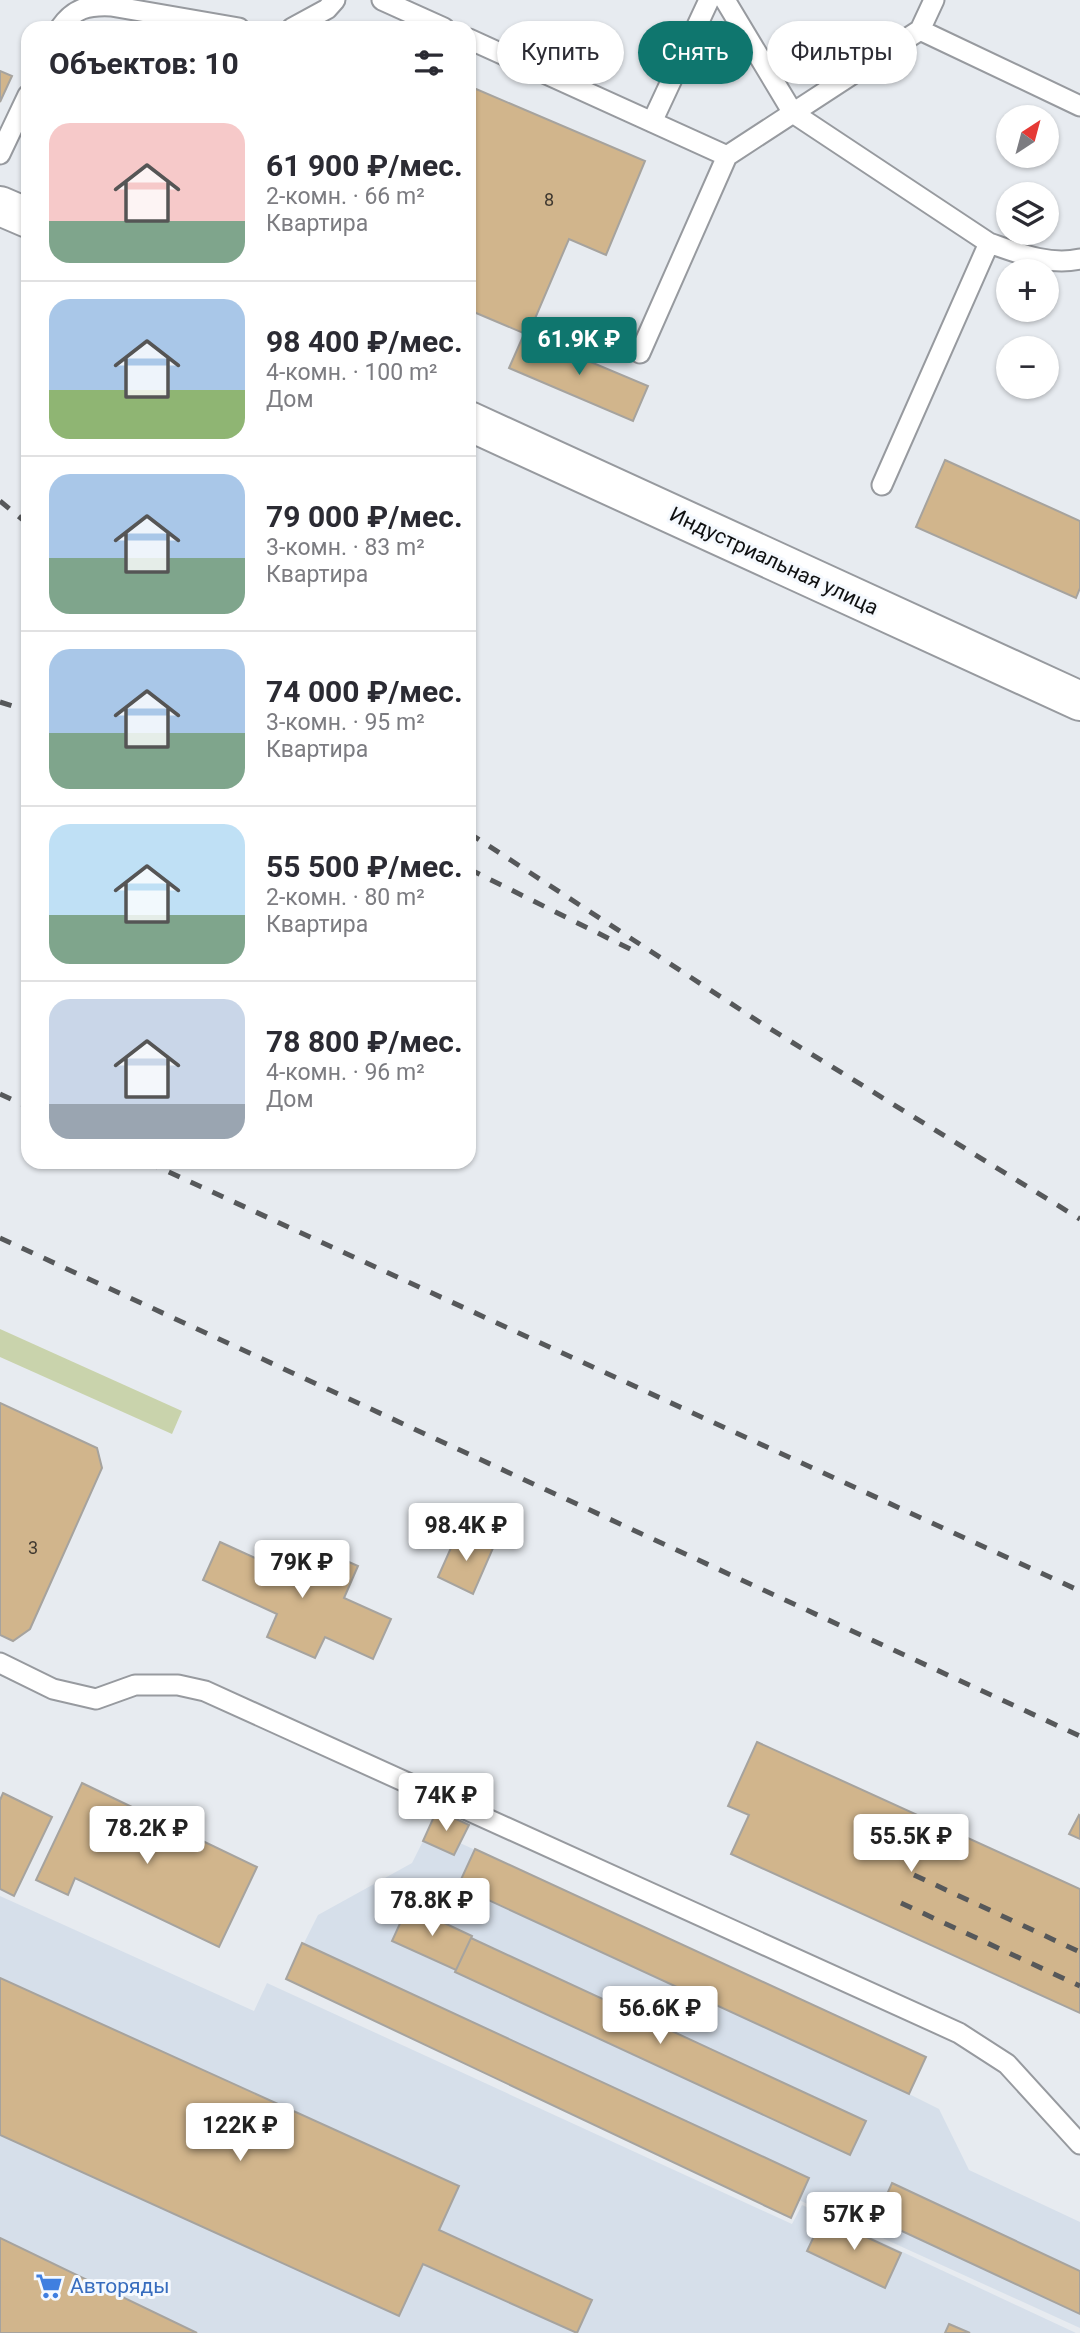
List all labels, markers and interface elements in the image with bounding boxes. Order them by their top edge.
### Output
chip: Купить [497,21,624,84]
chip: Снять [638,21,753,84]
chip: Фильтры [767,21,917,84]
icon: filters [410,44,448,82]
text: Объектов: 10 [49,46,239,81]
north arrow [996,105,1059,168]
map controls [996,105,1059,399]
text: 61 900 ₽/мес. [266,148,463,183]
icon: home [105,151,189,235]
button: layers [996,182,1059,245]
text: 2-комн. · 66 m² [266,183,425,210]
house number: 8 [544,189,554,210]
text: Квартира [266,210,368,237]
button: + [996,259,1059,322]
pin: 61.9K ₽ [514,318,644,377]
text: 98 400 ₽/мес. [266,324,463,359]
text: 61.9K ₽ [538,326,620,353]
icon: home [105,327,189,411]
button: − [996,336,1059,399]
text: 4-комн. · 100 m² [266,359,438,386]
text: Дом [266,386,313,413]
text: 79 000 ₽/мес. [266,499,463,534]
icon: home [105,502,189,586]
street label: Индустриальная улица [666,502,882,620]
text: 3-комн. · 83 m² [266,534,425,561]
text: Квартира [266,561,368,588]
text: 74 000 ₽/мес. [266,674,463,709]
icon: home [105,677,189,761]
text: 3-комн. · 95 m² [266,709,425,736]
text: Квартира [266,736,368,763]
text: 55 500 ₽/мес. [266,849,463,884]
icon: home [105,852,189,936]
text: 2-комн. · 80 m² [266,884,425,911]
text: Квартира [266,911,368,938]
text: 78 800 ₽/мес. [266,1024,463,1059]
icon: home [105,1027,189,1111]
text: 4-комн. · 96 m² [266,1059,425,1086]
text: Дом [266,1086,313,1113]
pin: 98.4K ₽ [401,1504,531,1563]
text: 98.4K ₽ [425,1512,507,1539]
house number: 3 [28,1537,38,1558]
pin: 79K ₽ [253,1540,351,1600]
text: 79K ₽ [271,1549,333,1576]
pin: 74K ₽ [397,1773,495,1833]
text: 74K ₽ [415,1782,477,1809]
pin: 78.2K ₽ [82,1806,212,1866]
pin: 55.5K ₽ [846,1814,976,1874]
text: 78.2K ₽ [106,1815,188,1842]
text: 55.5K ₽ [870,1823,952,1850]
pin: 78.8K ₽ [367,1878,497,1938]
text: 78.8K ₽ [391,1887,473,1914]
pin: 56.6K ₽ [595,1986,725,2046]
text: 56.6K ₽ [619,1995,701,2022]
pin: 122K ₽ [183,2104,297,2163]
text: 122K ₽ [202,2112,278,2139]
pin: 57K ₽ [805,2192,903,2252]
text: 57K ₽ [823,2201,885,2228]
supermarket icon: Авторяды [34,2271,64,2301]
place label: Авторяды [70,2274,170,2298]

